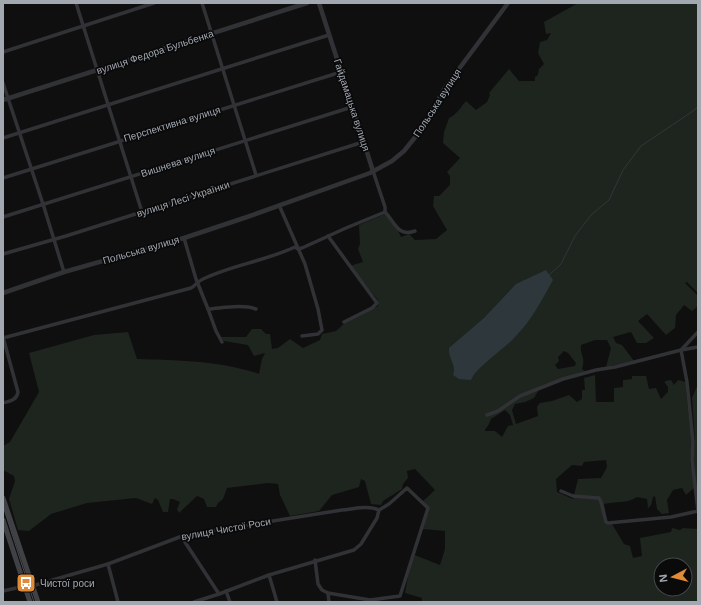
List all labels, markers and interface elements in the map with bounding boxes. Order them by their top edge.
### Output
street label: вулиця Федора Бульбенка [95,28,215,76]
street label: Гайдамацька вулиця [332,58,372,152]
street label: Польська вулиця [411,67,463,139]
street label: Перспективна вулиця [122,104,222,144]
street label: Вишнева вулиця [140,145,216,179]
street label: вулиця Лесі Українки [135,179,231,219]
street label: Польська вулиця [101,234,181,266]
street label: вулиця Чистої Роси [181,516,271,542]
north arrow [653,557,693,597]
bus stop icon: Чистої роси [15,572,37,594]
text: N [657,573,670,583]
place label: Чистої роси [40,578,95,589]

